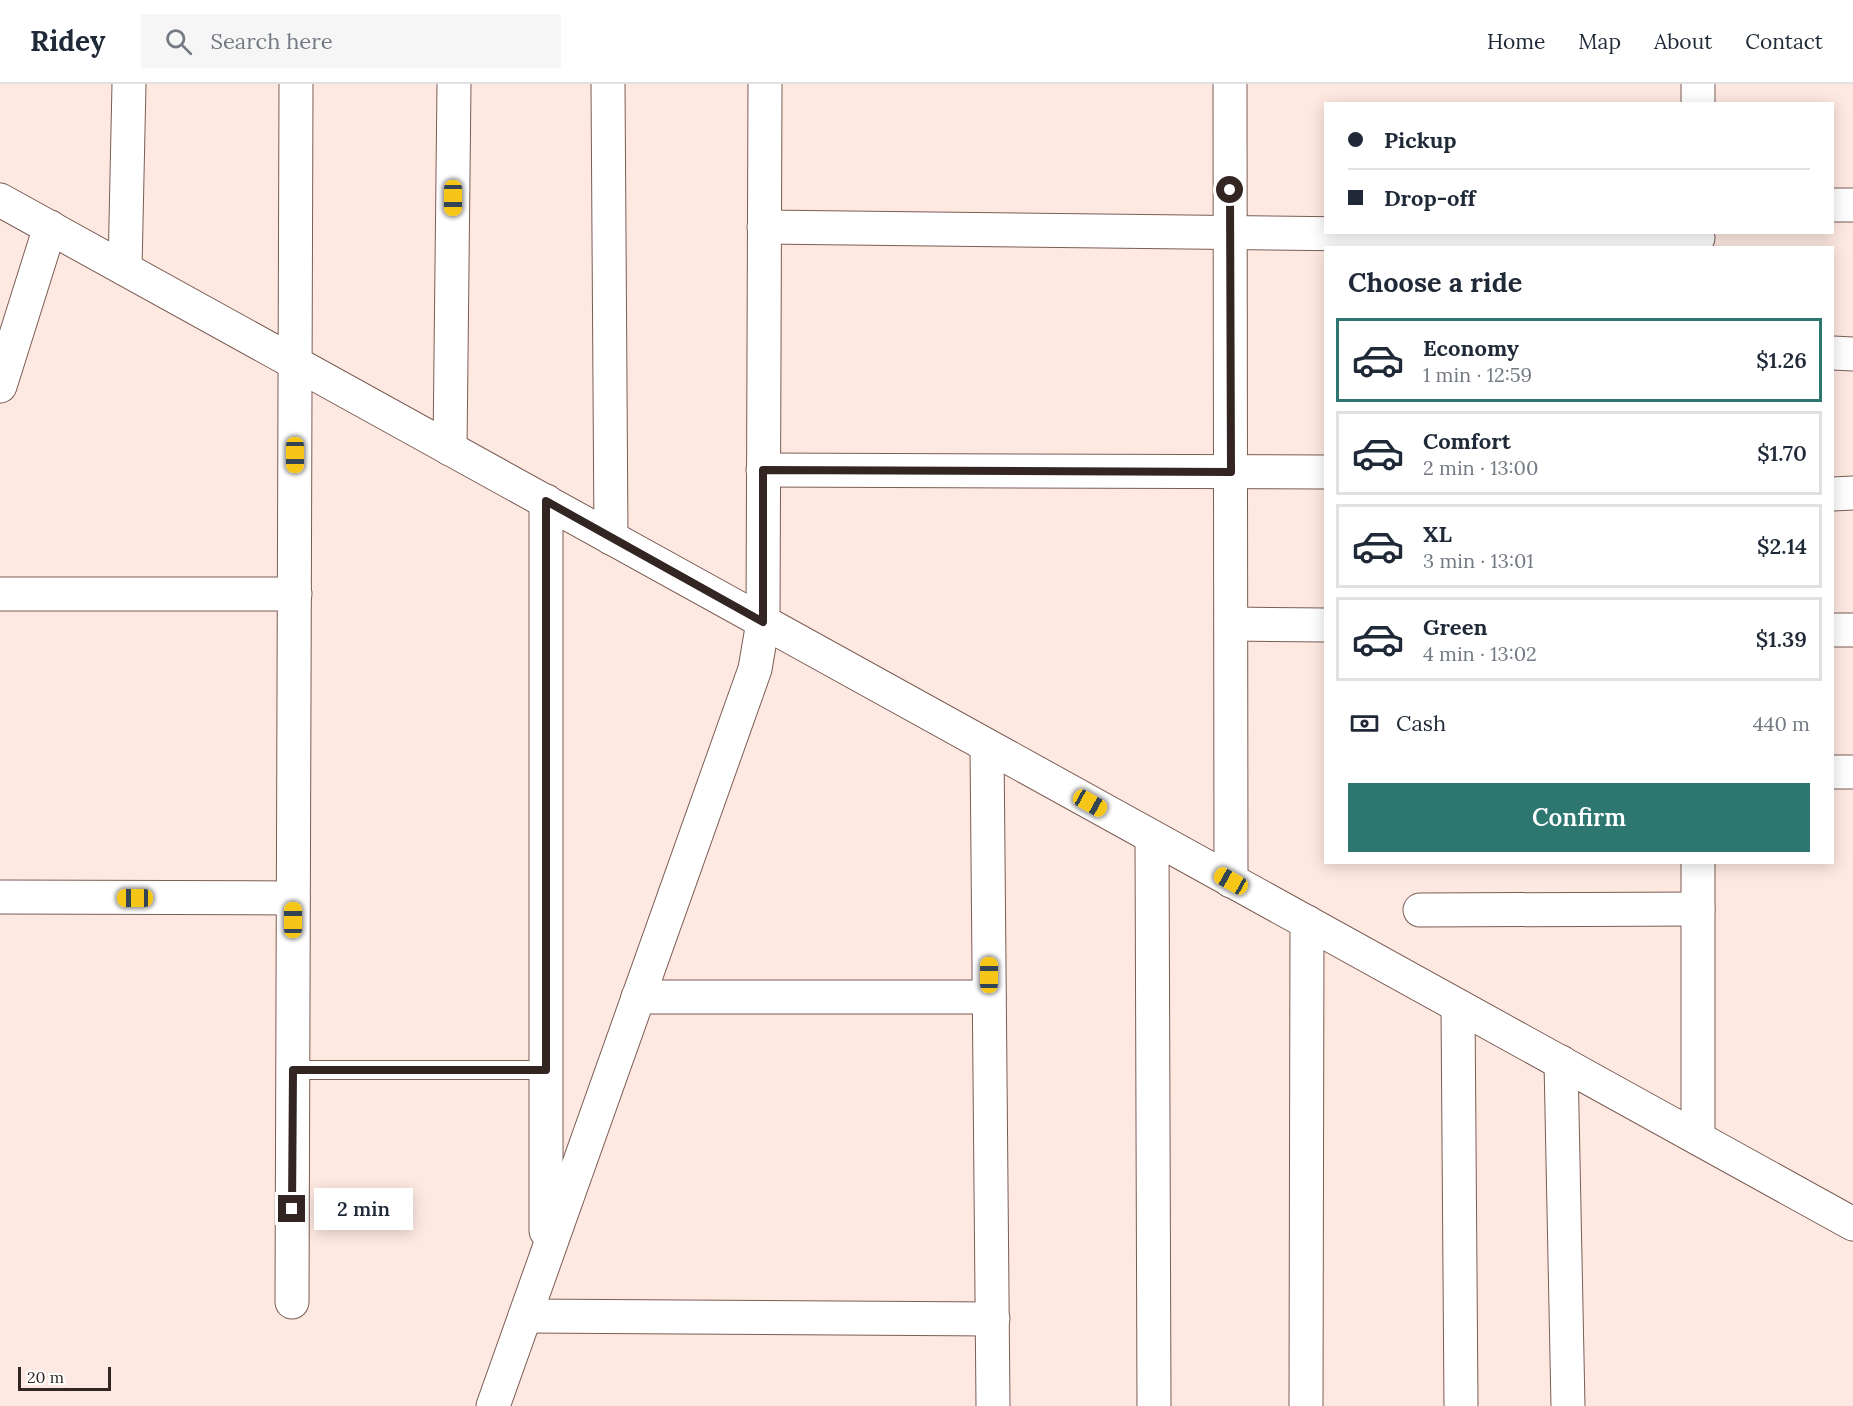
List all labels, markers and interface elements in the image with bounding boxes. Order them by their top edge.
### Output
search box [141,14,561,68]
text: Ridey [30,23,105,59]
icon: search [162,25,195,58]
text: Search here [210,27,333,55]
text: Home [1487,28,1545,55]
text: Map [1578,28,1621,55]
text: About [1654,28,1712,55]
text: Contact [1745,28,1823,55]
text: Pickup [1384,126,1457,154]
route start [1216,176,1243,203]
car [444,180,462,216]
text: Drop-off [1384,184,1476,212]
text: Choose a ride [1348,265,1522,299]
icon: car [1351,333,1405,387]
text: Economy [1423,334,1519,362]
text: $1.26 [1756,346,1807,374]
text: 1 min · 12:59 [1423,362,1532,387]
icon: car [1351,426,1405,480]
text: Comfort [1423,427,1511,455]
car [286,437,304,473]
text: $1.70 [1757,439,1807,467]
text: 2 min · 13:00 [1423,455,1538,480]
icon: car [1351,519,1405,573]
text: XL [1423,520,1452,548]
text: $2.14 [1757,532,1807,560]
text: 3 min · 13:01 [1423,548,1534,573]
icon: car [1351,612,1405,666]
text: Green [1423,613,1488,641]
text: $1.39 [1756,625,1807,653]
text: 4 min · 13:02 [1423,641,1537,666]
icon: cash [1348,707,1381,740]
text: Cash [1396,709,1446,737]
text: 440 m [1753,711,1810,736]
button: Confirm [1348,783,1810,852]
car [1070,786,1110,820]
car [1211,864,1251,898]
car [117,889,153,907]
car [284,902,302,938]
car [980,957,998,993]
callout: 2 min [313,1188,412,1230]
route end [278,1195,305,1222]
text: 2 min [337,1196,390,1221]
scale bar [18,1364,111,1392]
text: 20 m [27,1367,64,1387]

